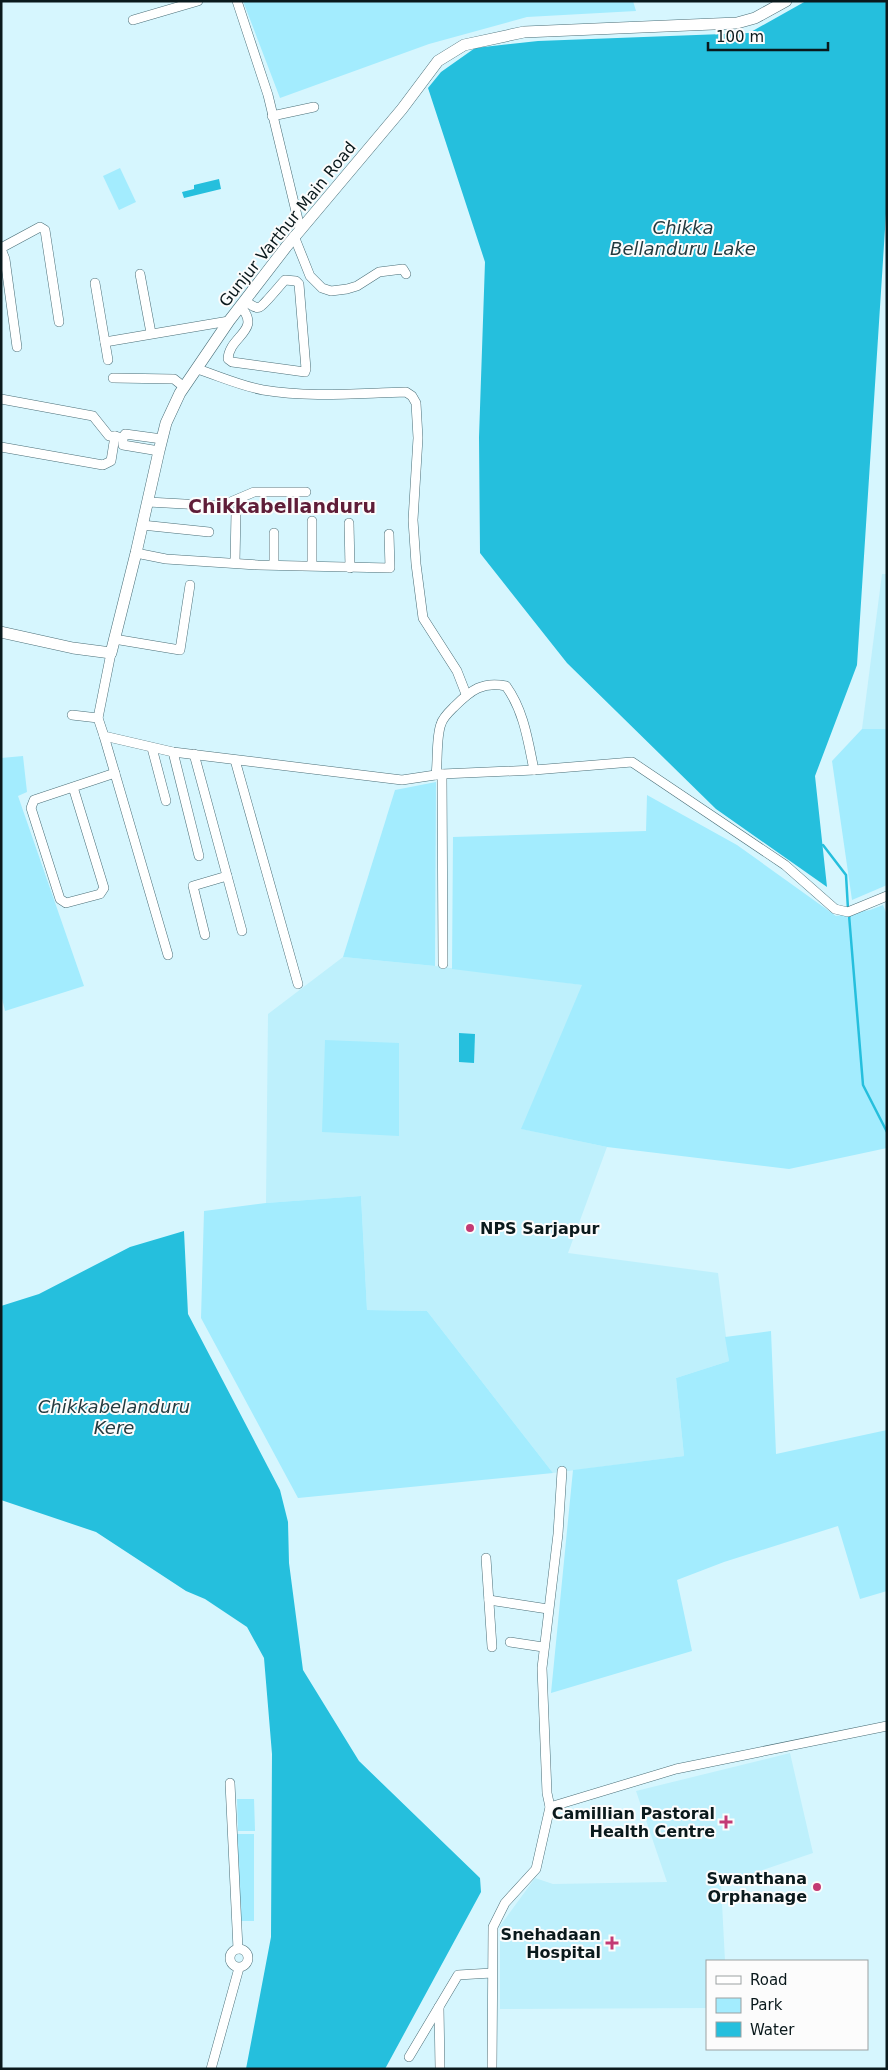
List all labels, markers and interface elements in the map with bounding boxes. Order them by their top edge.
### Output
scale bar [708,20,828,52]
text: 100 m [716,28,764,46]
street label: Gunjur Varthur Main Road [215,138,360,311]
water label: Chikka Bellanduru Lake [610,217,756,259]
district label: Chikkabellanduru [188,495,376,517]
place label: NPS Sarjapur [480,1219,600,1238]
marker: NPS Sarjapur [464,1222,476,1234]
water label: Chikkabelanduru Kere [38,1396,190,1438]
place label: Camillian Pastoral Health Centre [552,1804,715,1841]
marker: Camillian Pastoral Health Centre [719,1815,733,1829]
place label: Swanthana Orphanage [706,1869,807,1906]
marker: Swanthana Orphanage [811,1881,823,1893]
place label: Snehadaan Hospital [501,1925,601,1962]
marker: Snehadaan Hospital [605,1936,619,1950]
legend [706,1960,868,2050]
text: Road [750,1971,788,1989]
text: Park [750,1996,783,2014]
text: Water [750,2021,795,2039]

